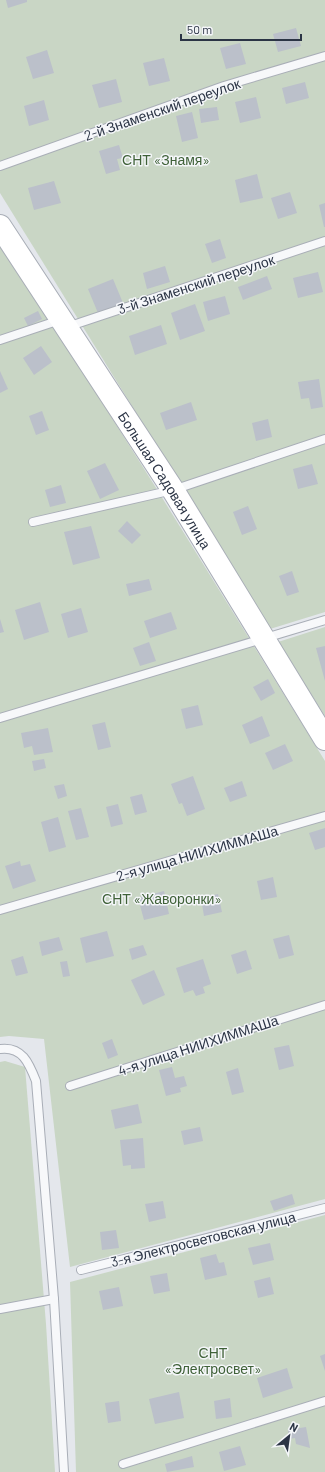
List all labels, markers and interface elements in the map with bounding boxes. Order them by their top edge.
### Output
scale bar [181,16,301,42]
text: 50 m [187,22,212,36]
street label: 2-й Знаменский переулок [82,74,243,144]
park label: СНТ «Знамя» [122,151,210,168]
street label: 3-й Знаменский переулок [116,250,277,317]
street label: Большая Садовая улица [115,408,215,552]
street label: 2-я улица НИИХИММАШа [114,822,280,884]
park label: СНТ «Жаворонки» [102,890,222,907]
street label: 4-я улица НИИХИММАШа [116,1011,281,1079]
street label: 3-я Электросветовская улица [109,1208,297,1270]
park label: СНТ «Электросвет» [165,1344,261,1377]
north arrow [269,1416,309,1456]
text: N [288,1419,300,1434]

